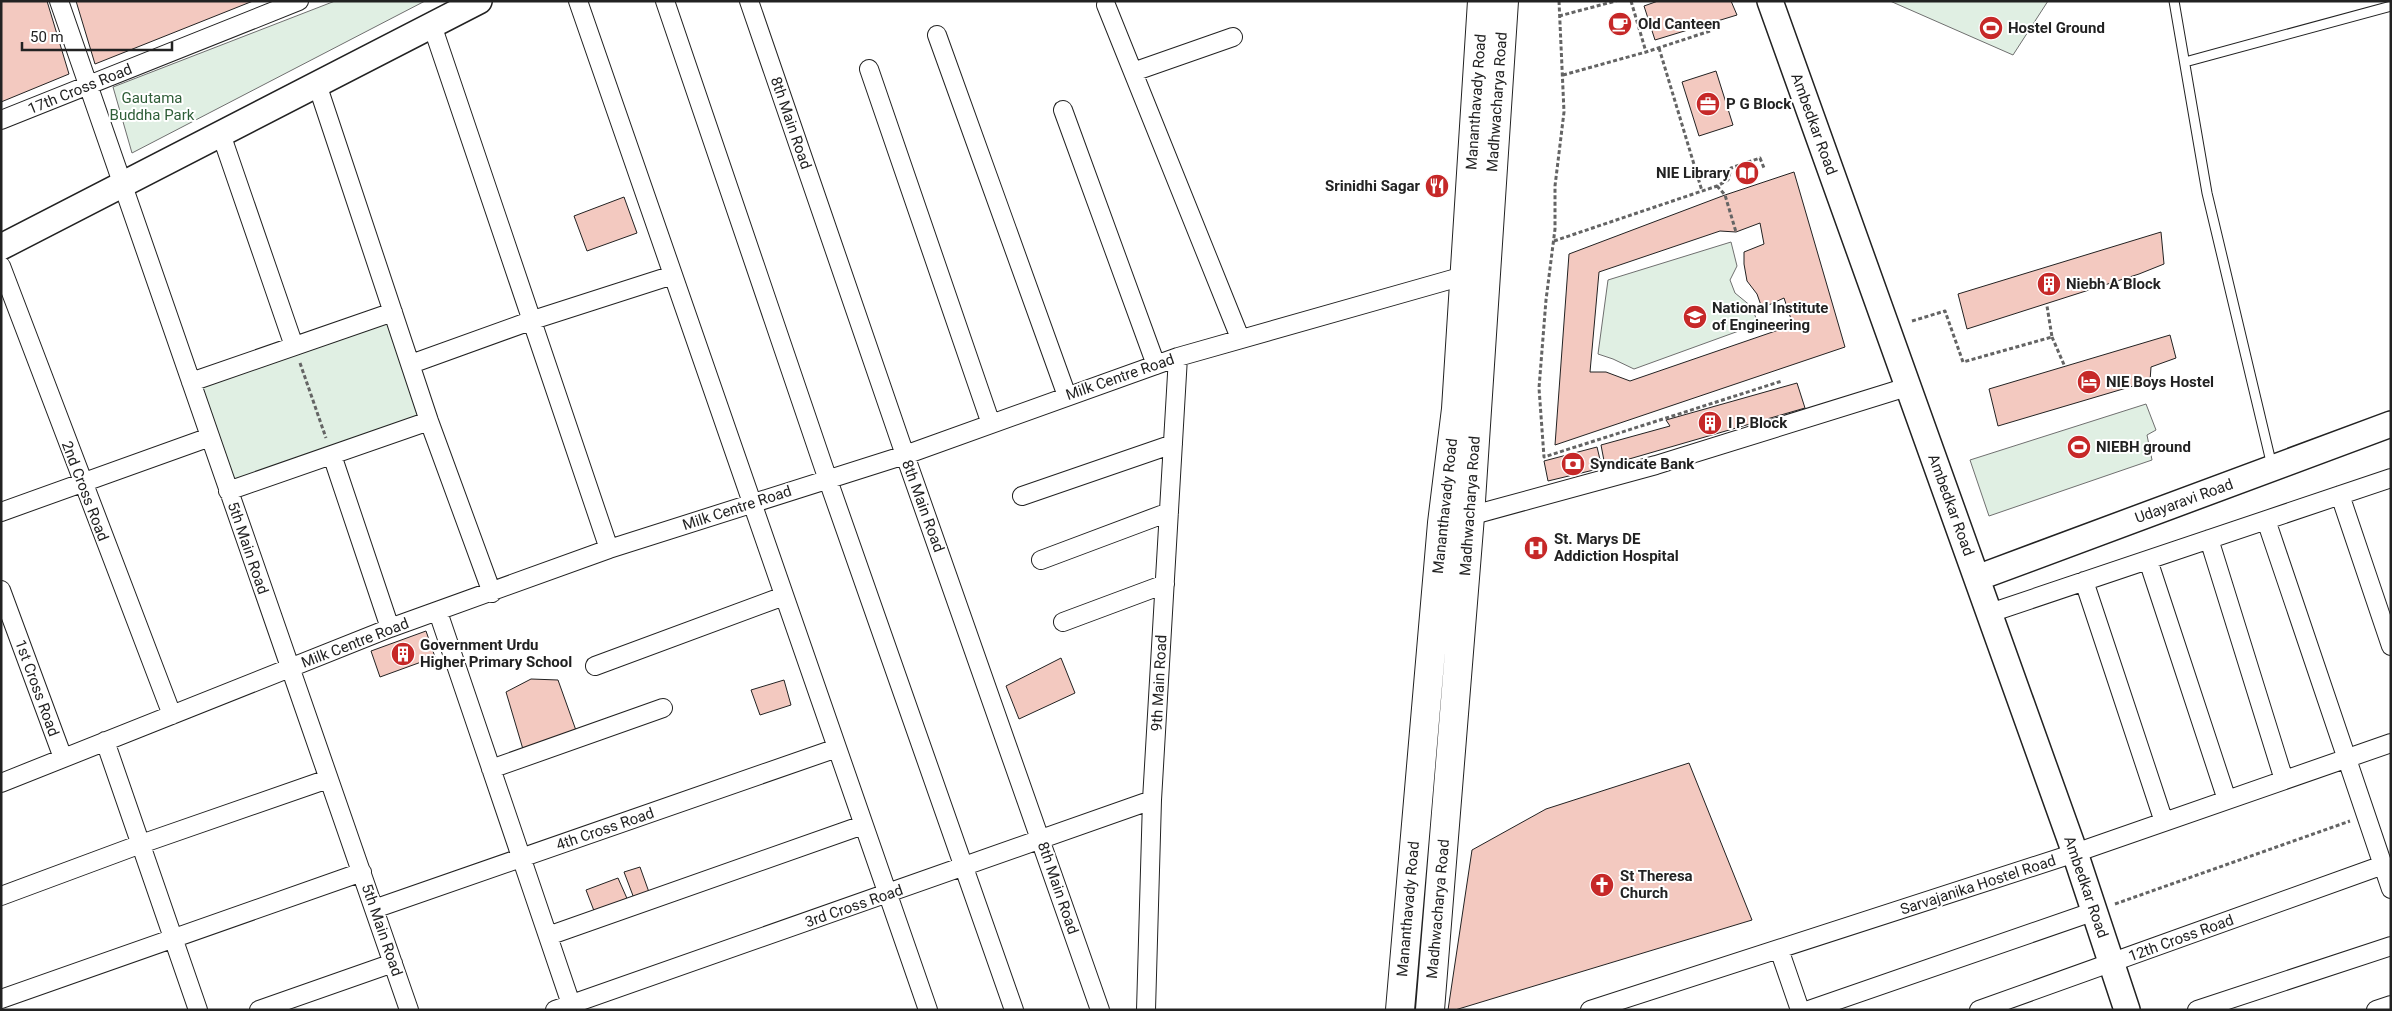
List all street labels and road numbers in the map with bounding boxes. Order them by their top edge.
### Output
street label: Madhwacharya Road [1483,31,1511,173]
street label: Mananthavady Road [1462,33,1490,171]
street label: 17th Cross Road [25,60,135,118]
street label: Ambedkar Road [1787,71,1841,177]
street label: 8th Main Road [767,74,815,172]
street label: Milk Centre Road [1063,350,1177,404]
street label: Madhwacharya Road [1456,435,1484,577]
street label: Mananthavady Road [1429,437,1461,575]
street label: 2nd Cross Road [58,438,112,544]
street label: Ambedkar Road [1924,452,1978,558]
street label: 8th Main Road [898,458,948,554]
street label: Udayaravi Road [2132,475,2236,527]
street label: Milk Centre Road [680,482,794,534]
street label: 5th Main Road [224,499,272,597]
street label: Milk Centre Road [299,614,411,672]
street label: 9th Main Road [1147,634,1171,732]
street label: 1st Cross Road [11,637,63,739]
street label: 4th Cross Road [554,804,656,854]
street label: Ambedkar Road [2060,834,2112,940]
street label: Madhwacharya Road [1423,838,1453,980]
street label: 8th Main Road [1034,839,1082,937]
street label: Mananthavady Road [1393,840,1423,978]
street label: Sarvajanika Hostel Road [1898,851,2058,919]
street label: 5th Main Road [358,881,406,979]
street label: 3rd Cross Road [803,881,905,931]
street label: 12th Cross Road [2126,911,2236,965]

